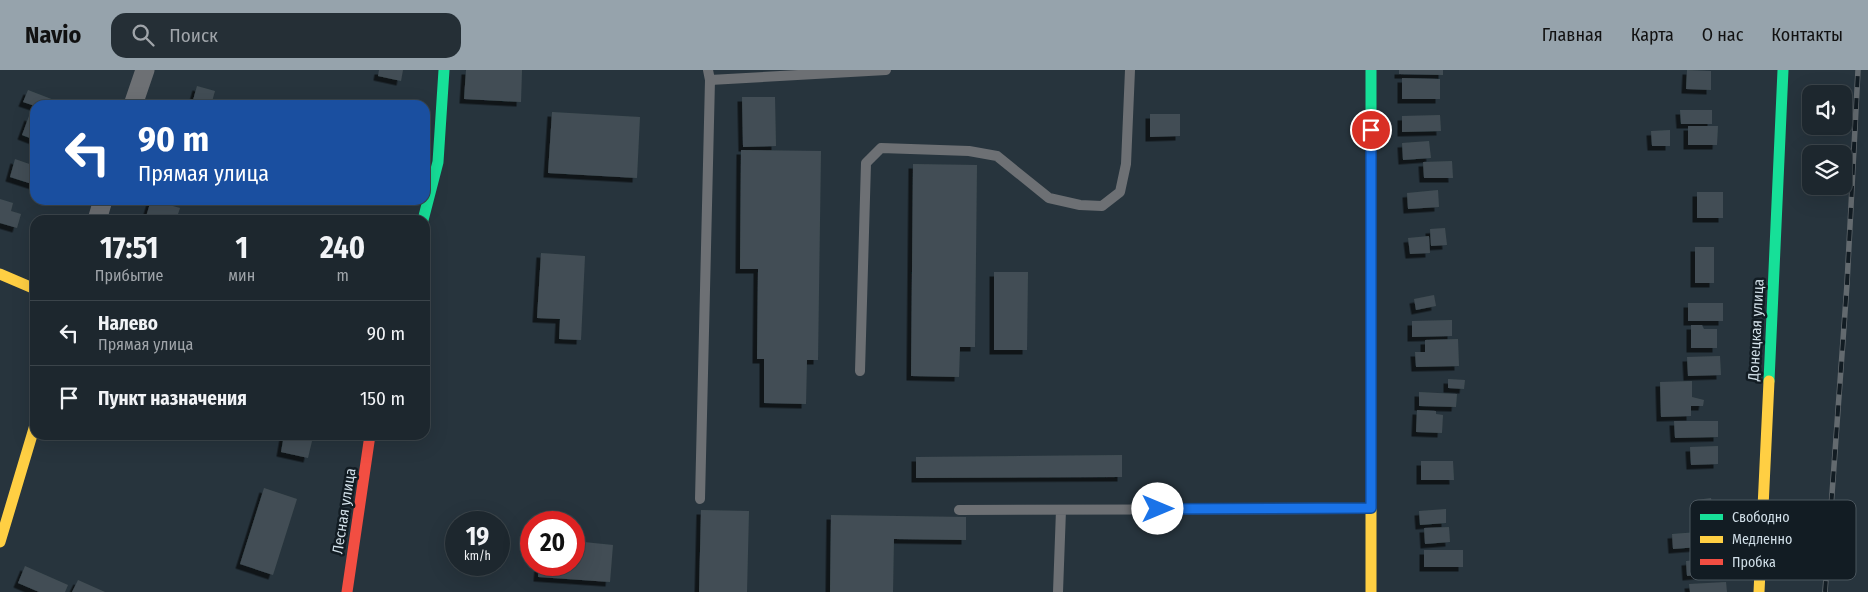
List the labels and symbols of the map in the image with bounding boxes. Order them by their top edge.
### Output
pin [1350,109,1392,151]
street label: Донецкая улица [1744,278,1768,383]
street label: Лесная улица [328,467,360,555]
position arrow [1131,482,1183,534]
legend [1690,500,1856,580]
text: Свободно [1732,509,1790,526]
speed limit sign: 20 [520,511,585,576]
text: Медленно [1732,531,1792,548]
text: Пробка [1732,554,1776,571]

